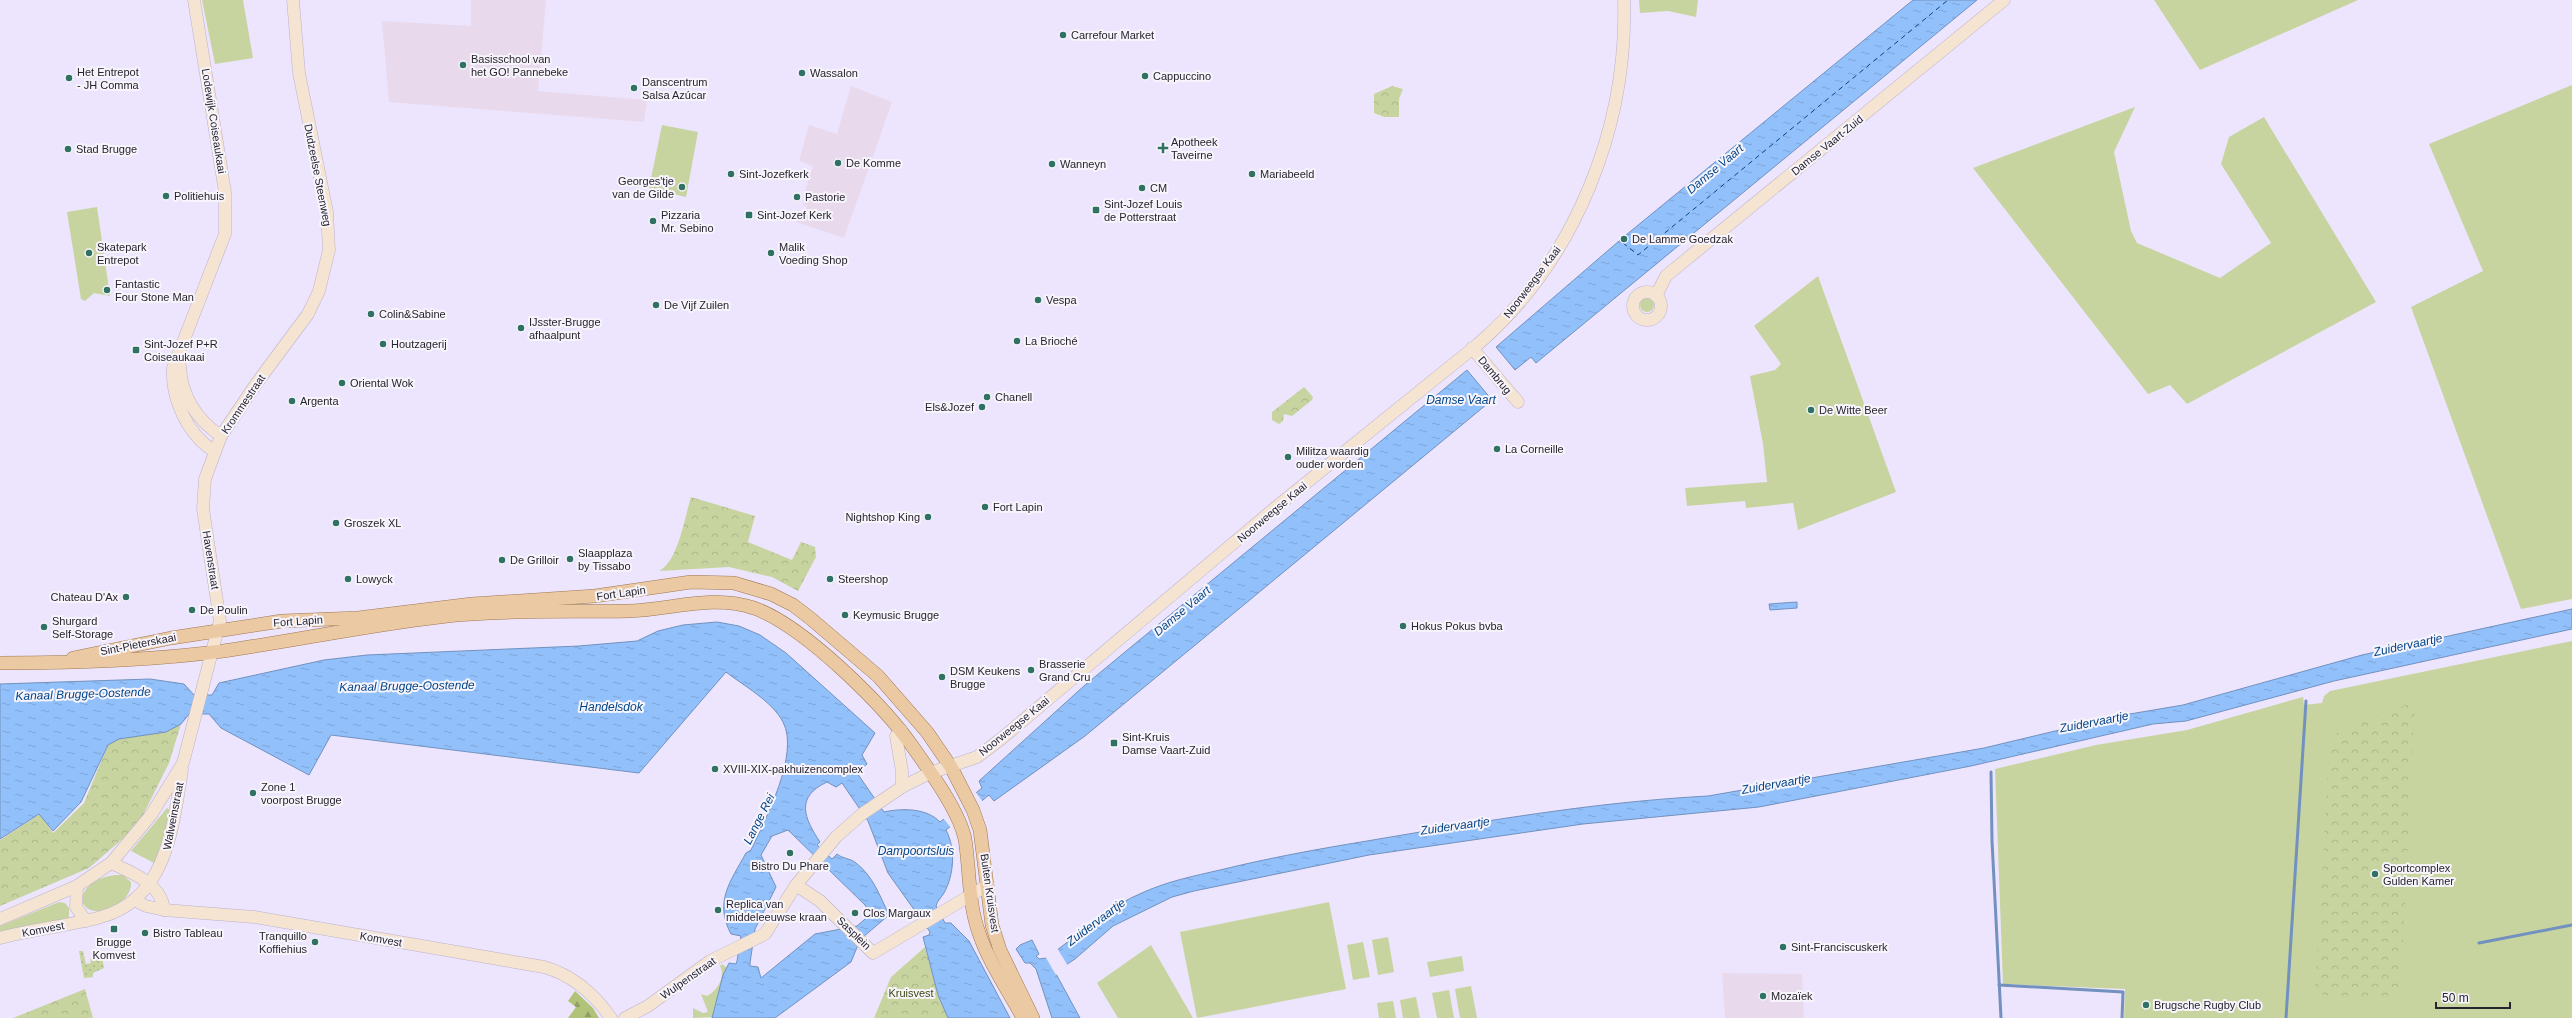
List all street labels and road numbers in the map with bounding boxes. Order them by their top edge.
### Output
street label: Lodewijk Coiseaukaai [200,68,228,174]
street label: Damse Vaart-Zuid [1789,113,1865,177]
street label: Dudzeelse Steenweg [302,123,334,227]
street label: Noorweegse Kaai [1501,244,1563,320]
street label: Dambrug [1476,354,1514,396]
street label: Krommestraat [219,372,267,436]
street label: Noorweegse Kaai [1235,479,1309,545]
street label: Havenstraat [200,530,222,590]
street label: Fort Lapin [596,584,646,602]
street label: Fort Lapin [273,613,323,629]
street label: Sint-Pieterskaai [99,631,177,657]
street label: Noorweegse Kaai [976,694,1052,758]
street label: Walweinstraat [161,781,185,851]
street label: Buiten Kruisvest [979,853,1001,933]
street label: Sasplein [835,914,873,952]
street label: Komvest [21,919,65,939]
street label: Komvest [359,929,403,949]
street label: Wulpenstraat [658,955,718,1001]

